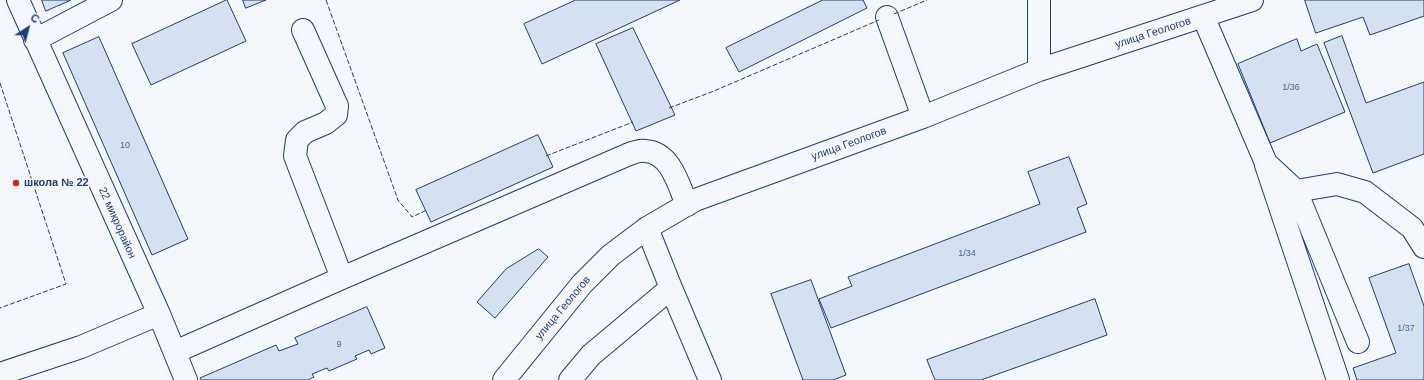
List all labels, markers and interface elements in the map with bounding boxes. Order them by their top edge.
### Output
north arrow [8,8,48,48]
text: С [28,11,42,25]
street label: улица Геологов [1113,15,1193,51]
house number: 1/36 [1282,83,1300,93]
street label: улица Геологов [810,124,888,164]
house number: 10 [120,141,130,151]
place label: школа № 22 [24,176,89,190]
marker: школа № 22 [11,178,21,188]
street label: 22 микрорайон [95,185,139,261]
house number: 1/34 [958,249,976,259]
street label: улица Геологов [533,274,593,342]
house number: 1/37 [1397,324,1415,334]
house number: 9 [336,340,342,350]

